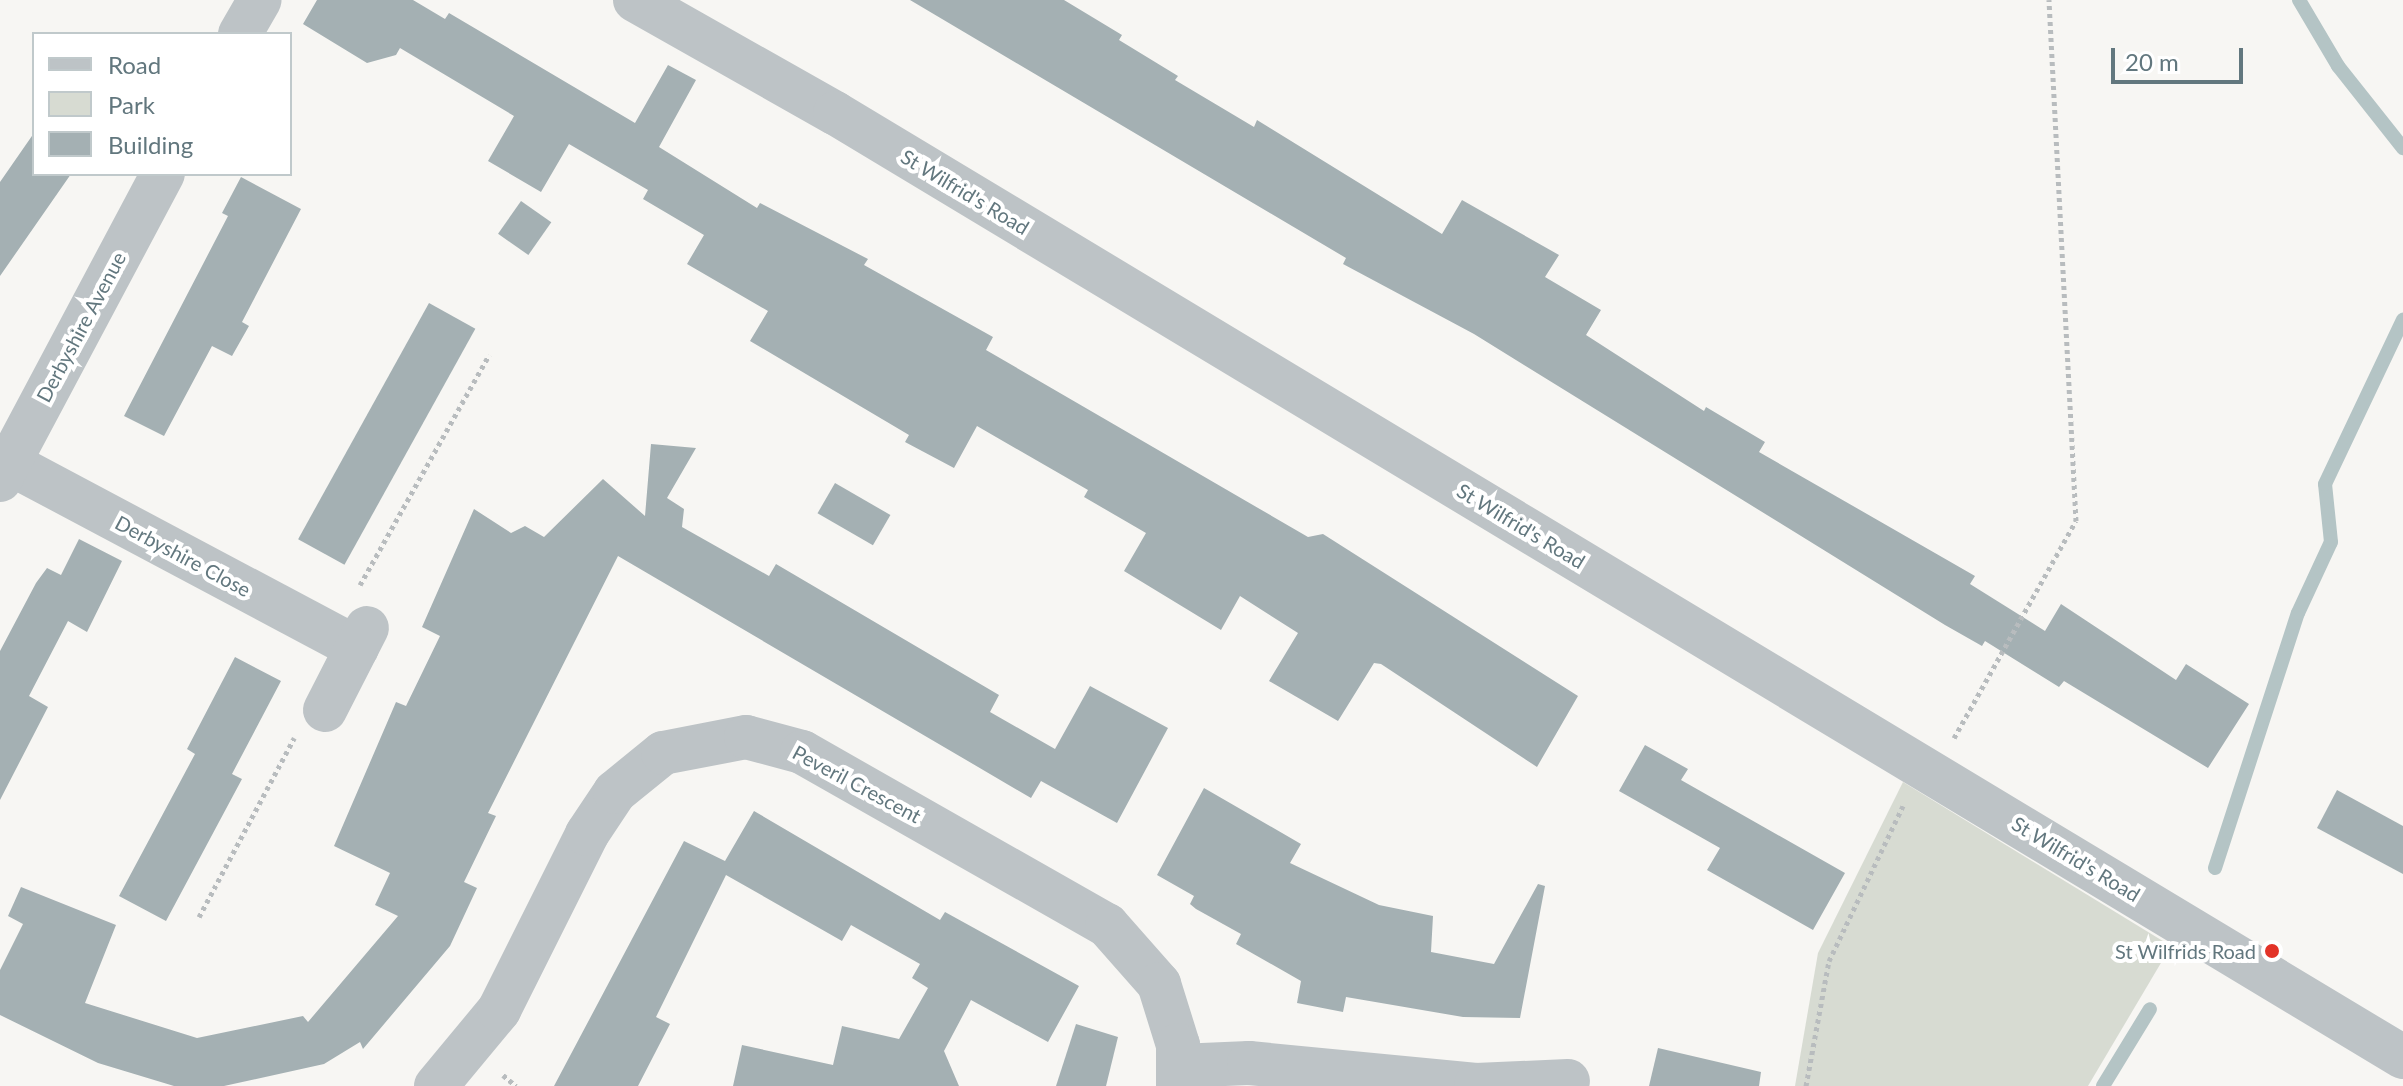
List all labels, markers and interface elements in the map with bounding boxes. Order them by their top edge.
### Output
legend [32,32,292,176]
scale bar [2115,32,2247,82]
text: 20 m [2125,47,2179,76]
text: Road [108,50,161,79]
text: Park [108,90,155,119]
text: Building [108,130,193,159]
street label: St Wilfrid's Road [897,144,1033,240]
street label: Derbyshire Avenue [31,247,131,407]
street label: St Wilfrid's Road [1453,478,1589,574]
street label: Derbyshire Close [111,510,255,602]
street label: Peveril Crescent [789,740,925,828]
street label: St Wilfrid's Road [2008,811,2144,907]
place label: St Wilfrids Road [2115,939,2256,963]
marker: St Wilfrids Road [2263,942,2281,960]

